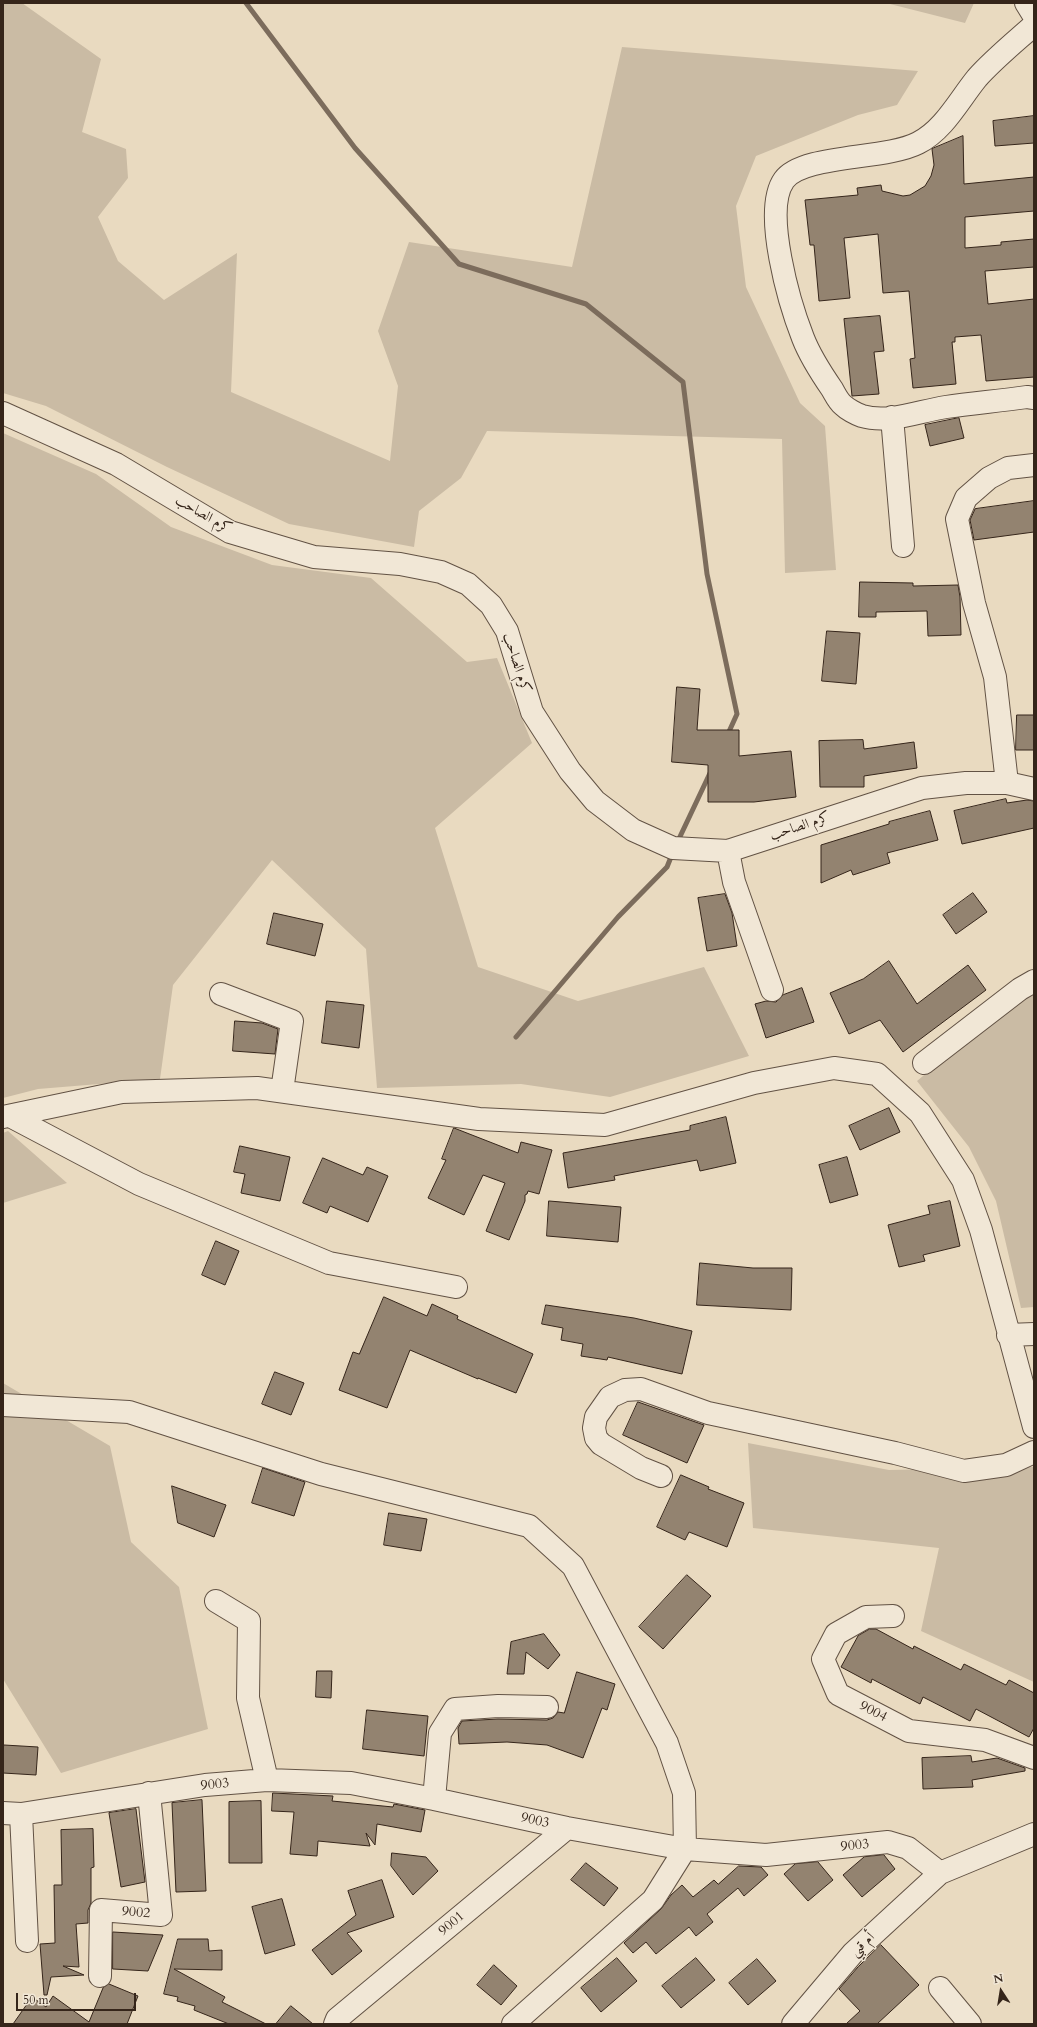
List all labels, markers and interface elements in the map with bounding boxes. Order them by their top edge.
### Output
street label: كرم الصاحب [172,492,234,538]
street label: كرم الصاحب [498,631,534,695]
street label: كرم الصاحب [768,809,832,845]
street label: 9004 [856,1698,890,1726]
street label: 9003 [200,1775,230,1795]
street label: 9003 [519,1810,551,1832]
street label: 9003 [840,1836,870,1856]
street label: 9002 [121,1903,151,1923]
street label: 9001 [436,1908,468,1940]
street label: أم قبي [847,1929,879,1961]
text: N [992,1970,1005,1987]
north arrow [981,1971,1021,2011]
scale bar [18,1985,138,2011]
text: 50 m [23,1992,49,2008]

